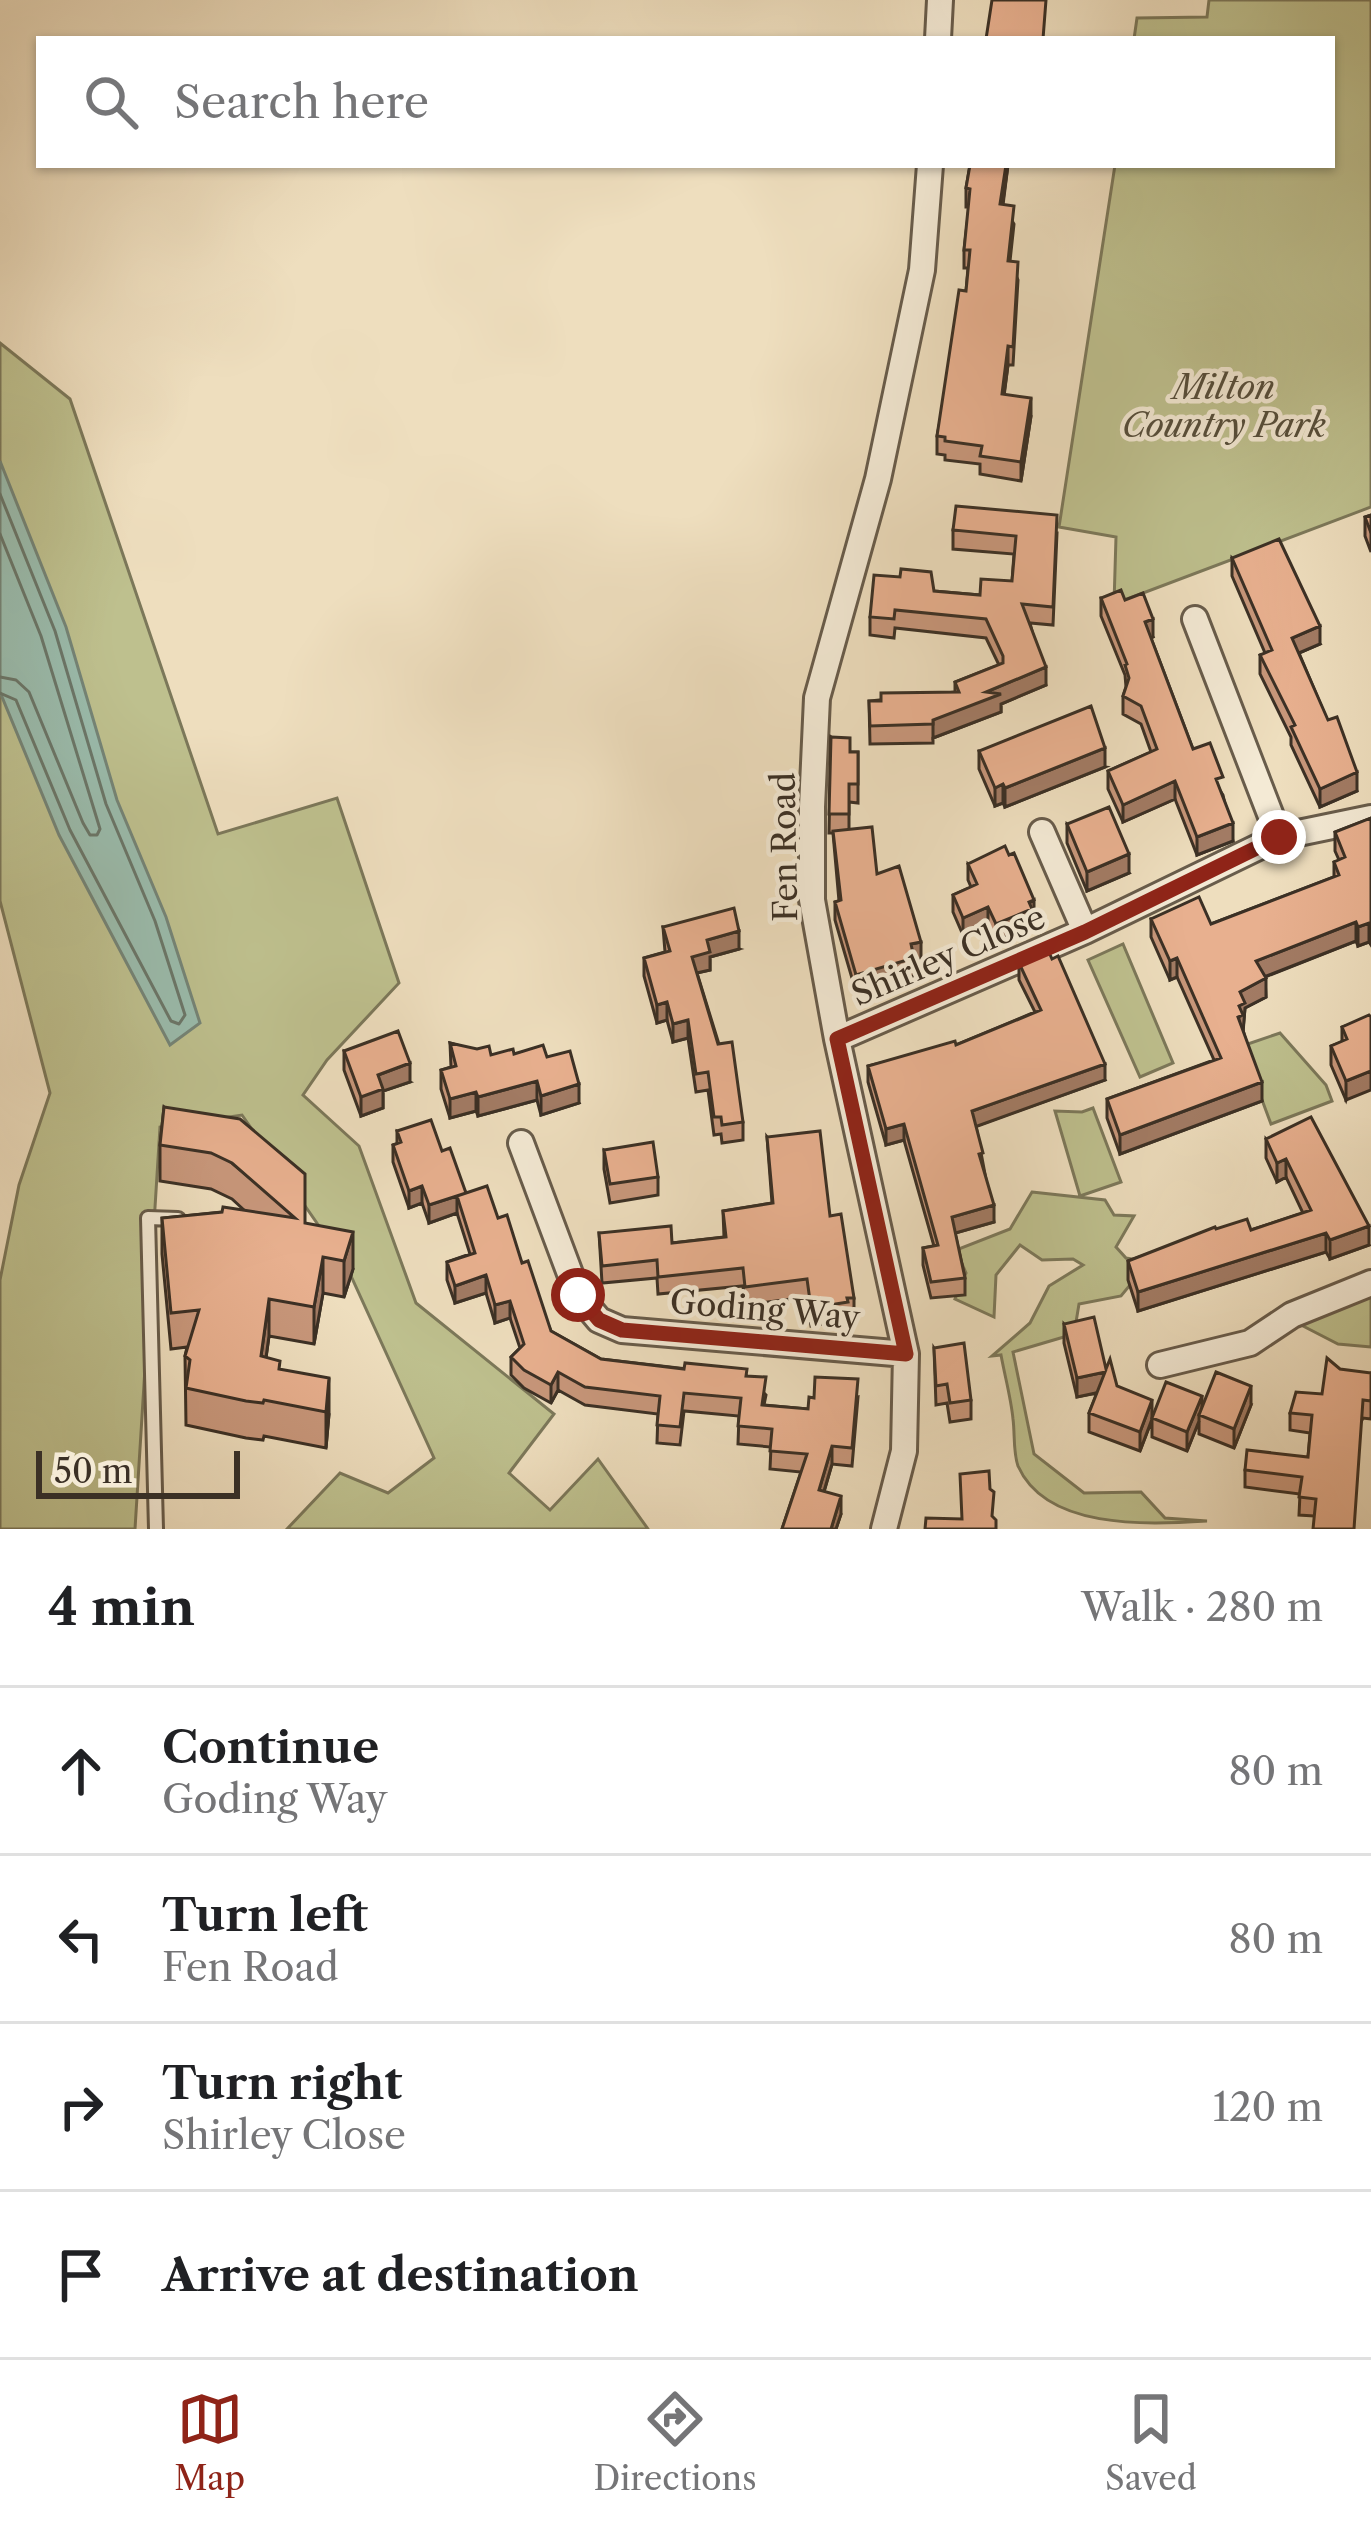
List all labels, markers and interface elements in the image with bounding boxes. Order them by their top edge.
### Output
search box [36,36,1335,168]
icon: search [78,69,144,135]
text: Search here [174,74,429,130]
park label: Milton Country Park [1122,367,1326,446]
street label: Fen Road [763,772,806,922]
route end [1252,810,1306,864]
street label: Shirley Close [845,896,1051,1015]
route start [551,1268,605,1322]
street label: Goding Way [668,1281,862,1338]
scale bar [36,1445,240,1498]
text: 50 m [54,1451,132,1492]
text: 4 min [48,1576,195,1638]
text: Walk · 280 m [1081,1583,1323,1631]
text: Continue [162,1719,379,1775]
icon: ahead [48,1738,114,1804]
text: 80 m [1228,1747,1323,1795]
text: Goding Way [162,1775,387,1823]
text: Turn left [162,1887,368,1943]
icon: left [48,1906,114,1972]
text: 80 m [1228,1915,1323,1963]
text: Fen Road [162,1943,339,1991]
text: Turn right [162,2055,402,2111]
icon: right [48,2074,114,2140]
text: 120 m [1213,2083,1323,2131]
text: Shirley Close [162,2111,406,2159]
icon: arrive [48,2242,114,2308]
text: Arrive at destination [162,2247,639,2303]
tab: Map [174,2386,245,2499]
tab: Directions [594,2386,757,2499]
tab: Saved [1105,2386,1197,2499]

